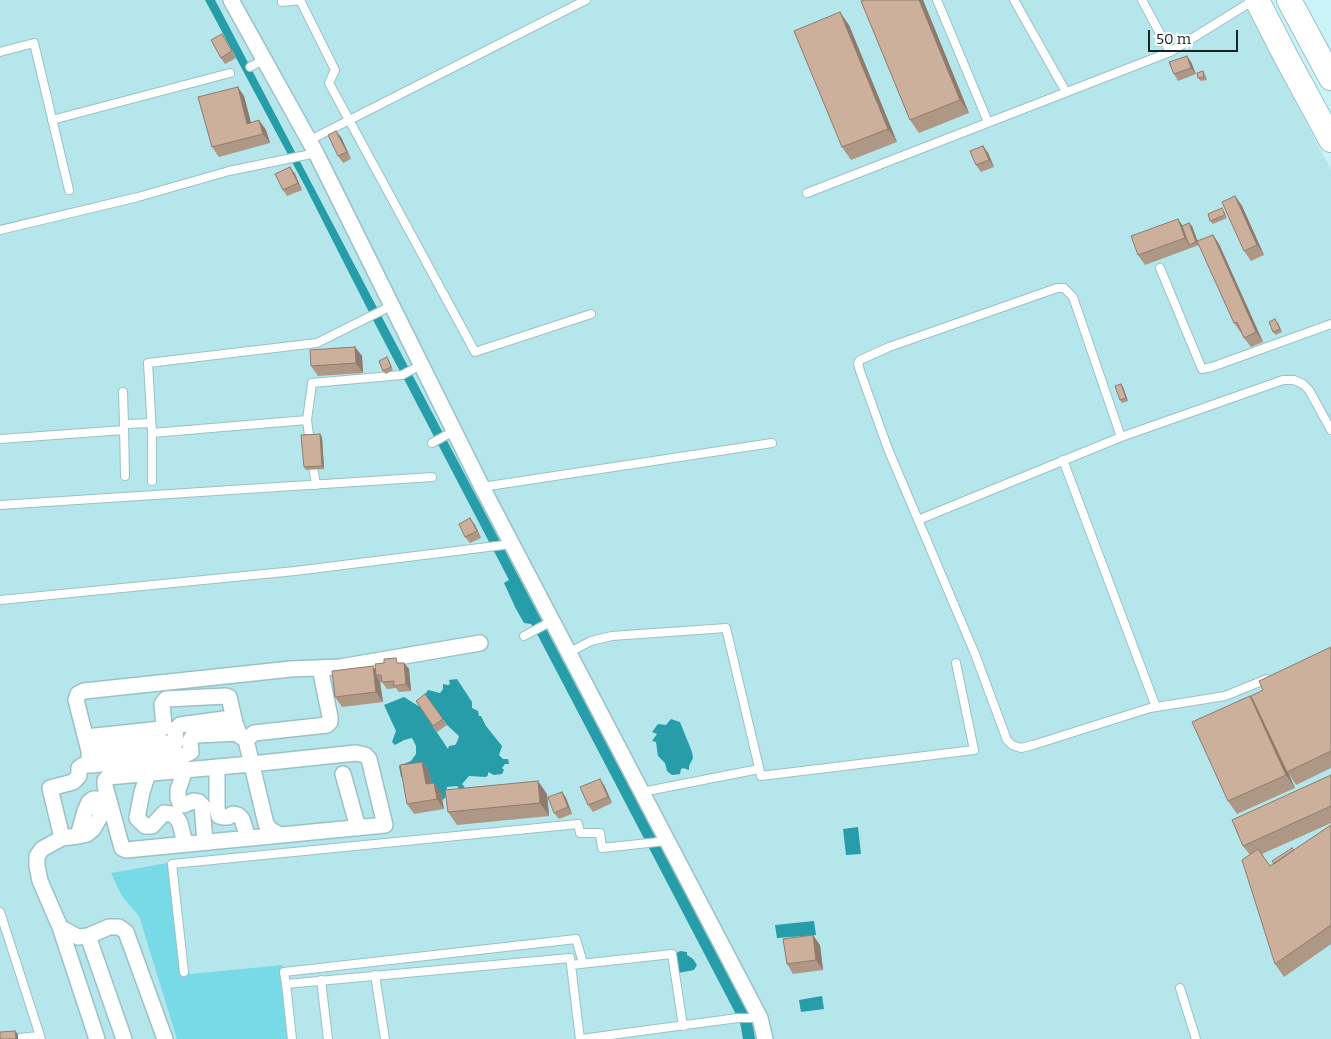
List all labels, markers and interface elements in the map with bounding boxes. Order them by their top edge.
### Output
scale bar [1151,20,1241,52]
text: 50 m [1156,30,1191,48]

